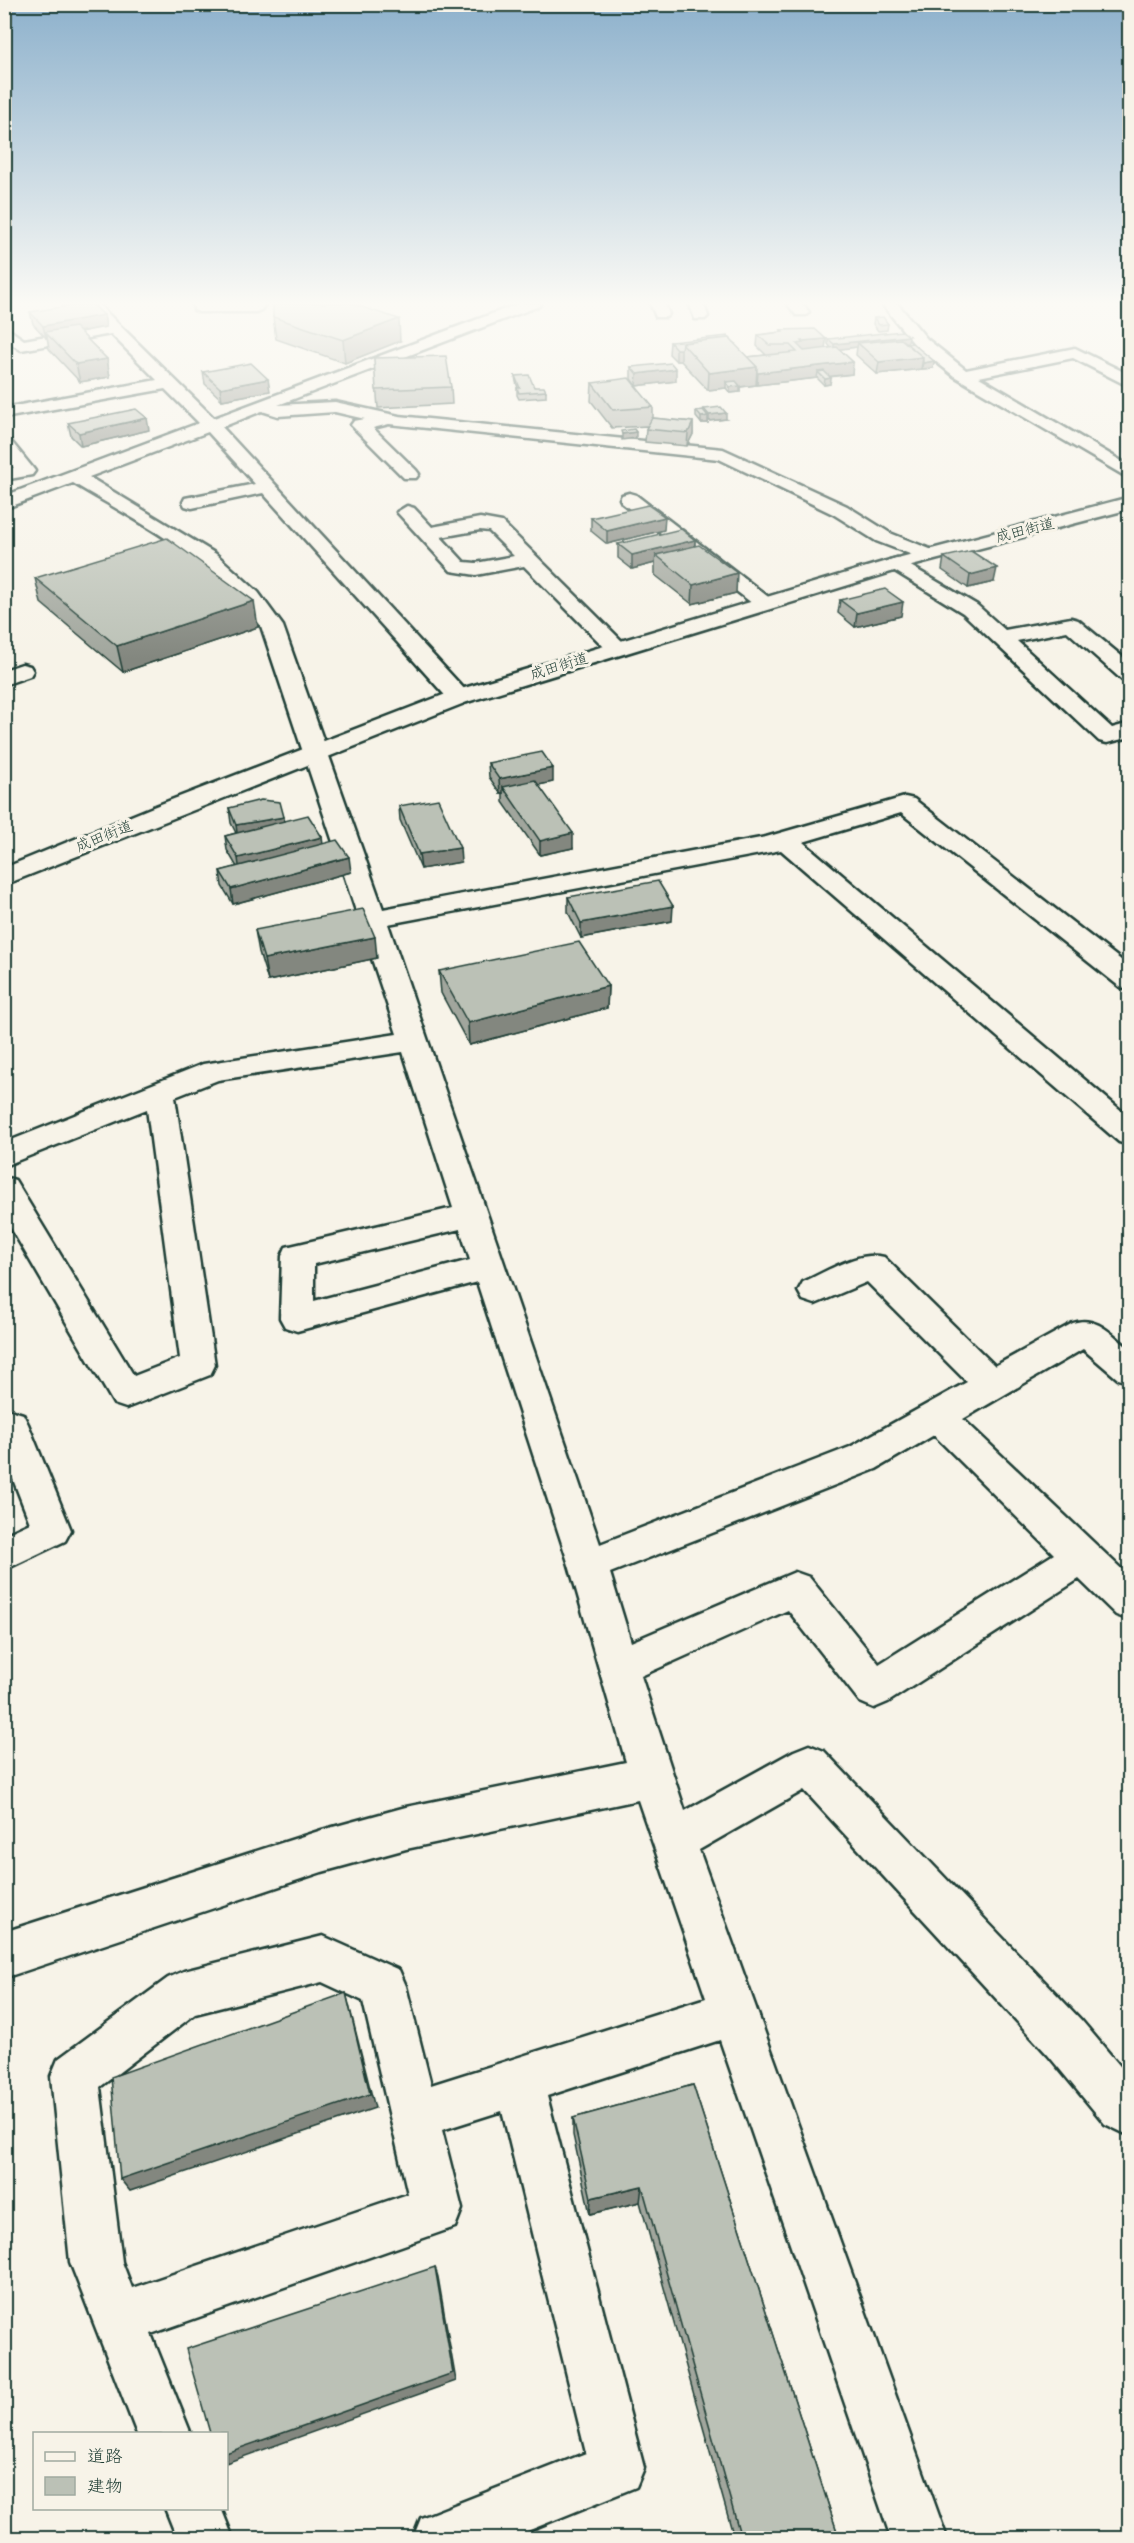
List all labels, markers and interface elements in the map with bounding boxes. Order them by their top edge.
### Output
street label: 成田街道 [994,514,1057,547]
street label: 成田街道 [528,649,591,684]
street label: 成田街道 [73,816,136,857]
legend [33,2432,228,2510]
text: 道路 [87,2445,123,2468]
text: 建物 [87,2475,123,2498]

